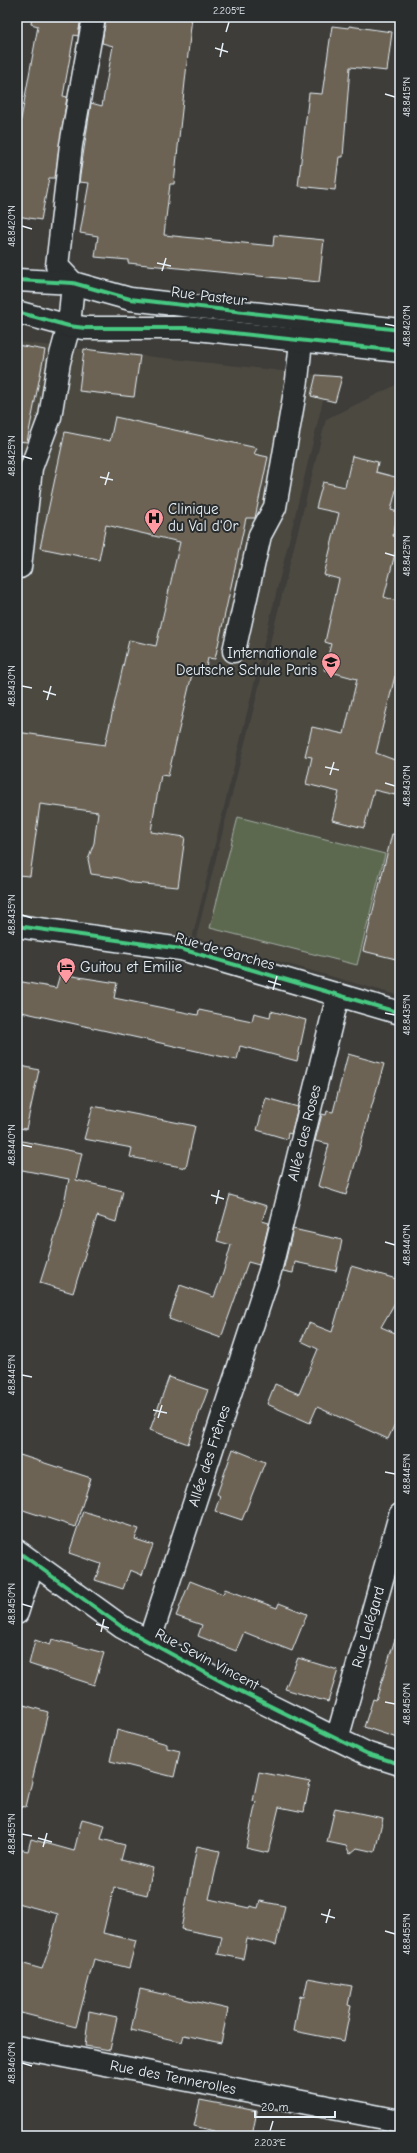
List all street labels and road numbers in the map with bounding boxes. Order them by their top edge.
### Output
street label: Rue Pasteur [170,282,248,310]
street label: Rue de Garches [173,928,277,974]
street label: Allée des Roses [283,1083,325,1183]
street label: Allée des Frênes [184,1403,234,1509]
street label: Rue Lelégard [348,1584,388,1670]
street label: Rue Sevin Vincent [152,1624,263,1694]
street label: Rue des Tennerolles [108,2056,238,2098]

